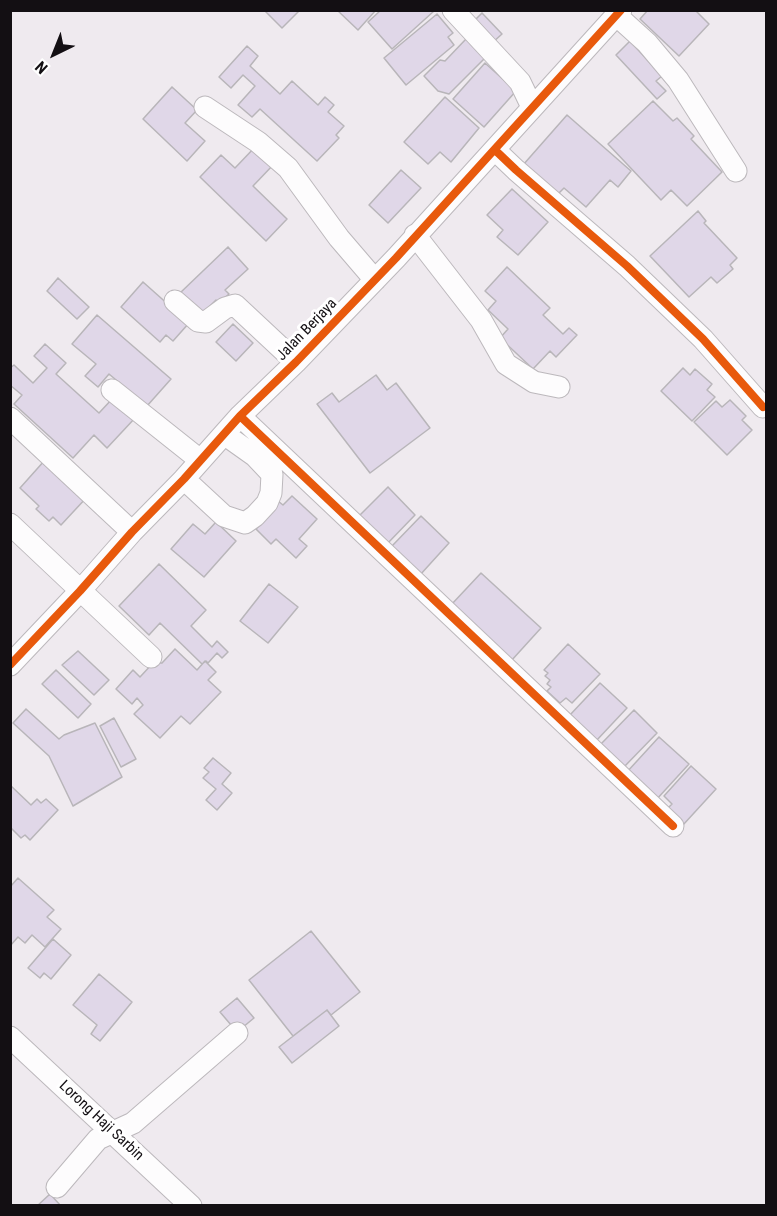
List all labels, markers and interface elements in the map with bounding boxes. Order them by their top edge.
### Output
north arrow [24,24,84,84]
text: N [31,57,51,78]
street label: Jalan Berjaya [273,295,341,365]
street label: Lorong Haji Sarbin [55,1077,147,1165]

